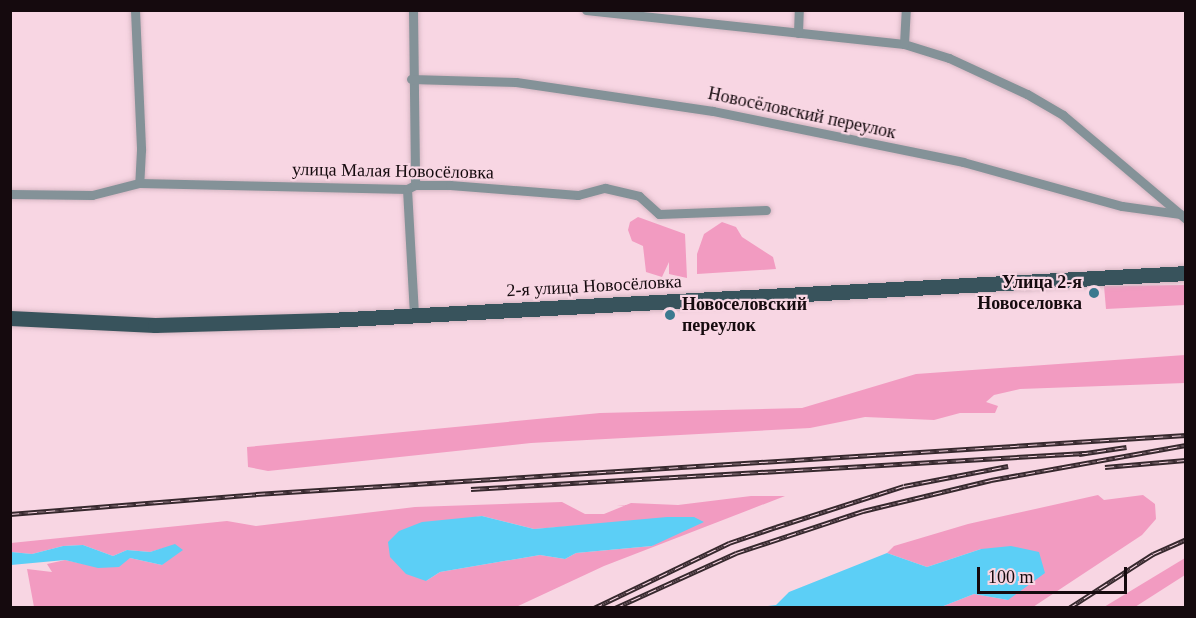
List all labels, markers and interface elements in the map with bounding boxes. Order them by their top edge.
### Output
street label: Новосёловский переулок [706,82,898,144]
street label: улица Малая Новосёловка [292,158,494,184]
street label: 2-я улица Новосёловка [506,271,682,301]
place label: Улица 2-я Новоселовка [977,272,1082,314]
marker: Улица 2-я Новоселовка [1087,286,1101,300]
place label: Новоселовский переулок [682,294,807,336]
marker: Новоселовский переулок [663,308,677,322]
scale bar [980,555,1130,593]
text: 100 m [988,567,1034,587]

